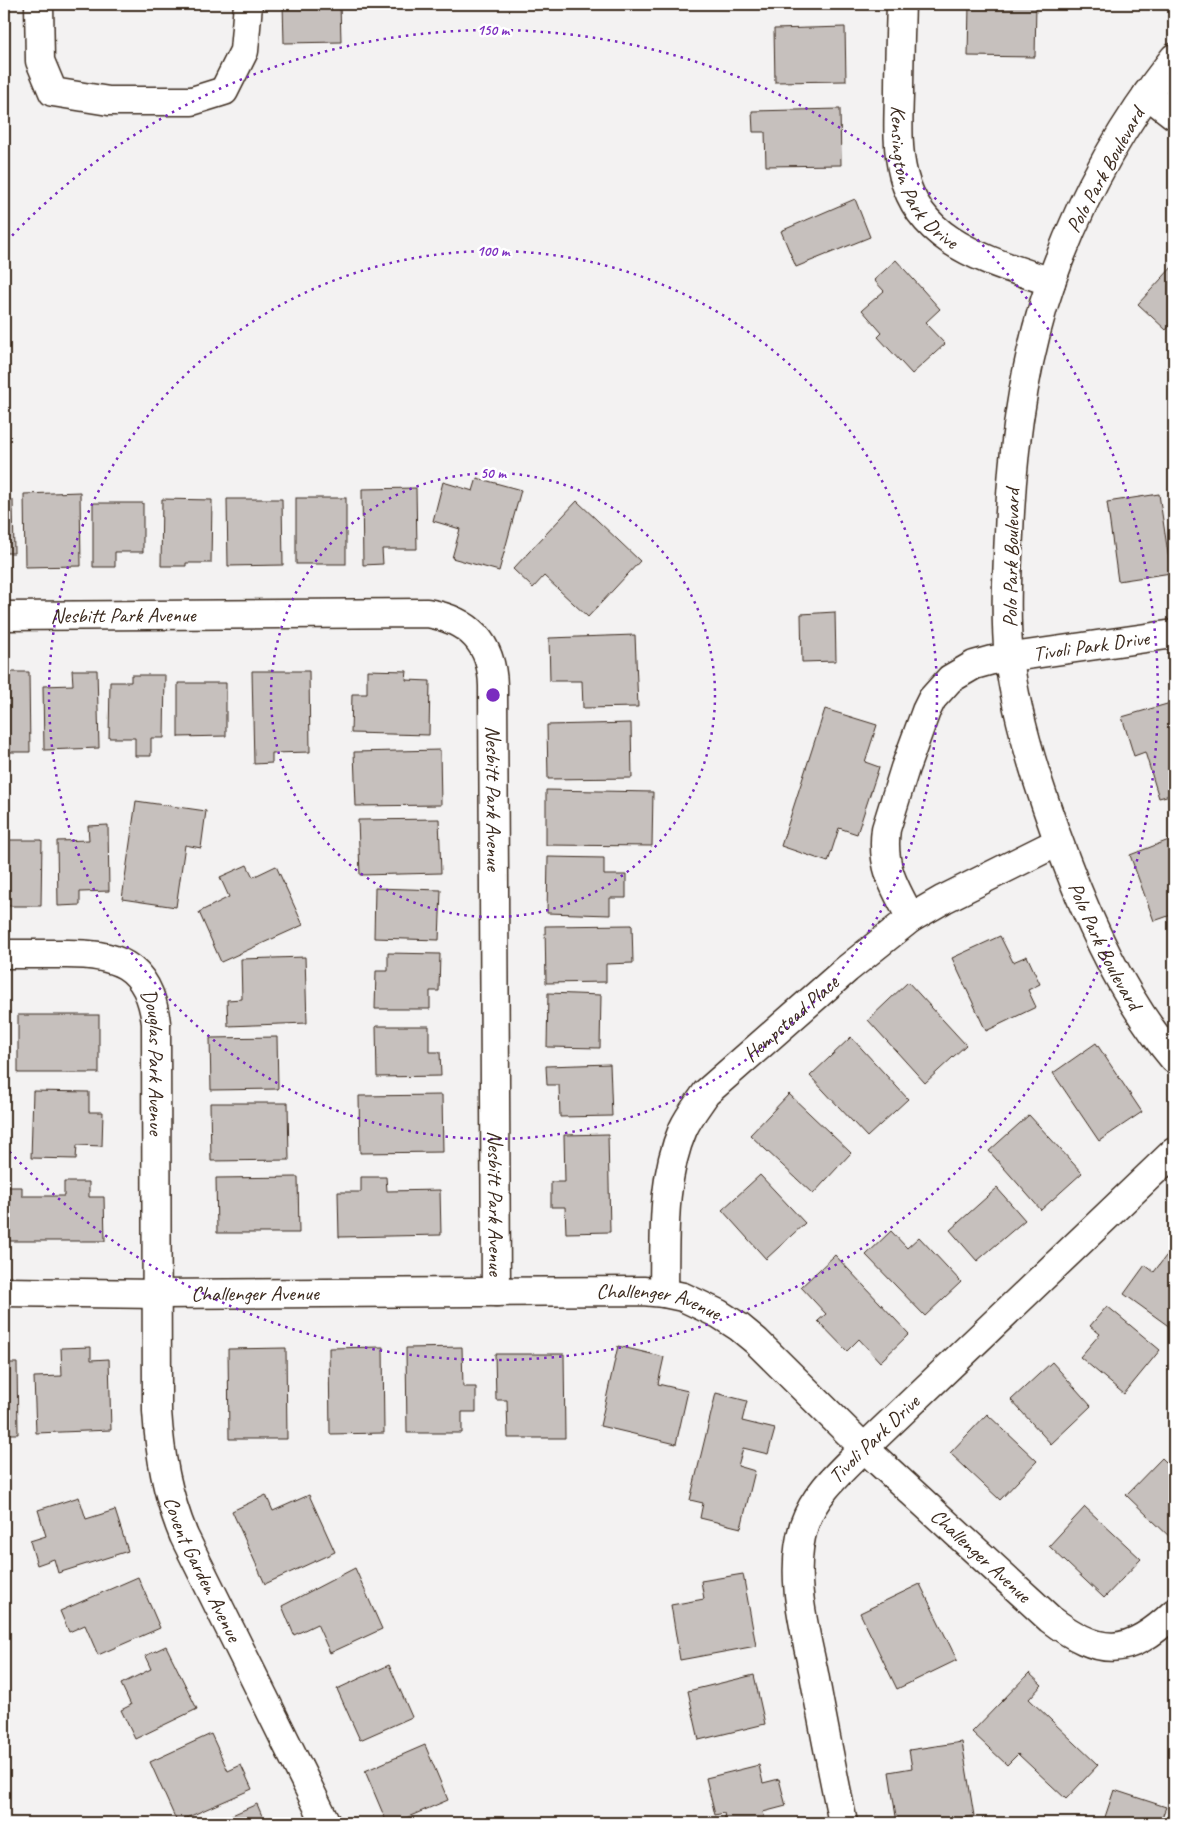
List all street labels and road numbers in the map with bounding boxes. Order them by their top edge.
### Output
street label: Polo Park Boulevard [1060,100,1152,237]
street label: Kensington Park Drive [885,105,964,255]
street label: Polo Park Boulevard [997,485,1025,628]
street label: Nesbitt Park Avenue [50,602,197,629]
street label: Tivoli Park Drive [1032,625,1152,667]
street label: Nesbitt Park Avenue [480,726,507,872]
street label: Polo Park Boulevard [1063,879,1150,1018]
street label: Hempstead Place [738,969,845,1067]
street label: Douglas Park Avenue [135,985,169,1137]
street label: Nesbitt Park Avenue [482,1131,509,1277]
street label: Challenger Avenue [596,1278,726,1326]
street label: Challenger Avenue [191,1280,320,1307]
street label: Tivoli Park Drive [823,1388,926,1489]
street label: Covent Garden Avenue [158,1494,248,1648]
street label: Challenger Avenue [925,1503,1037,1609]

